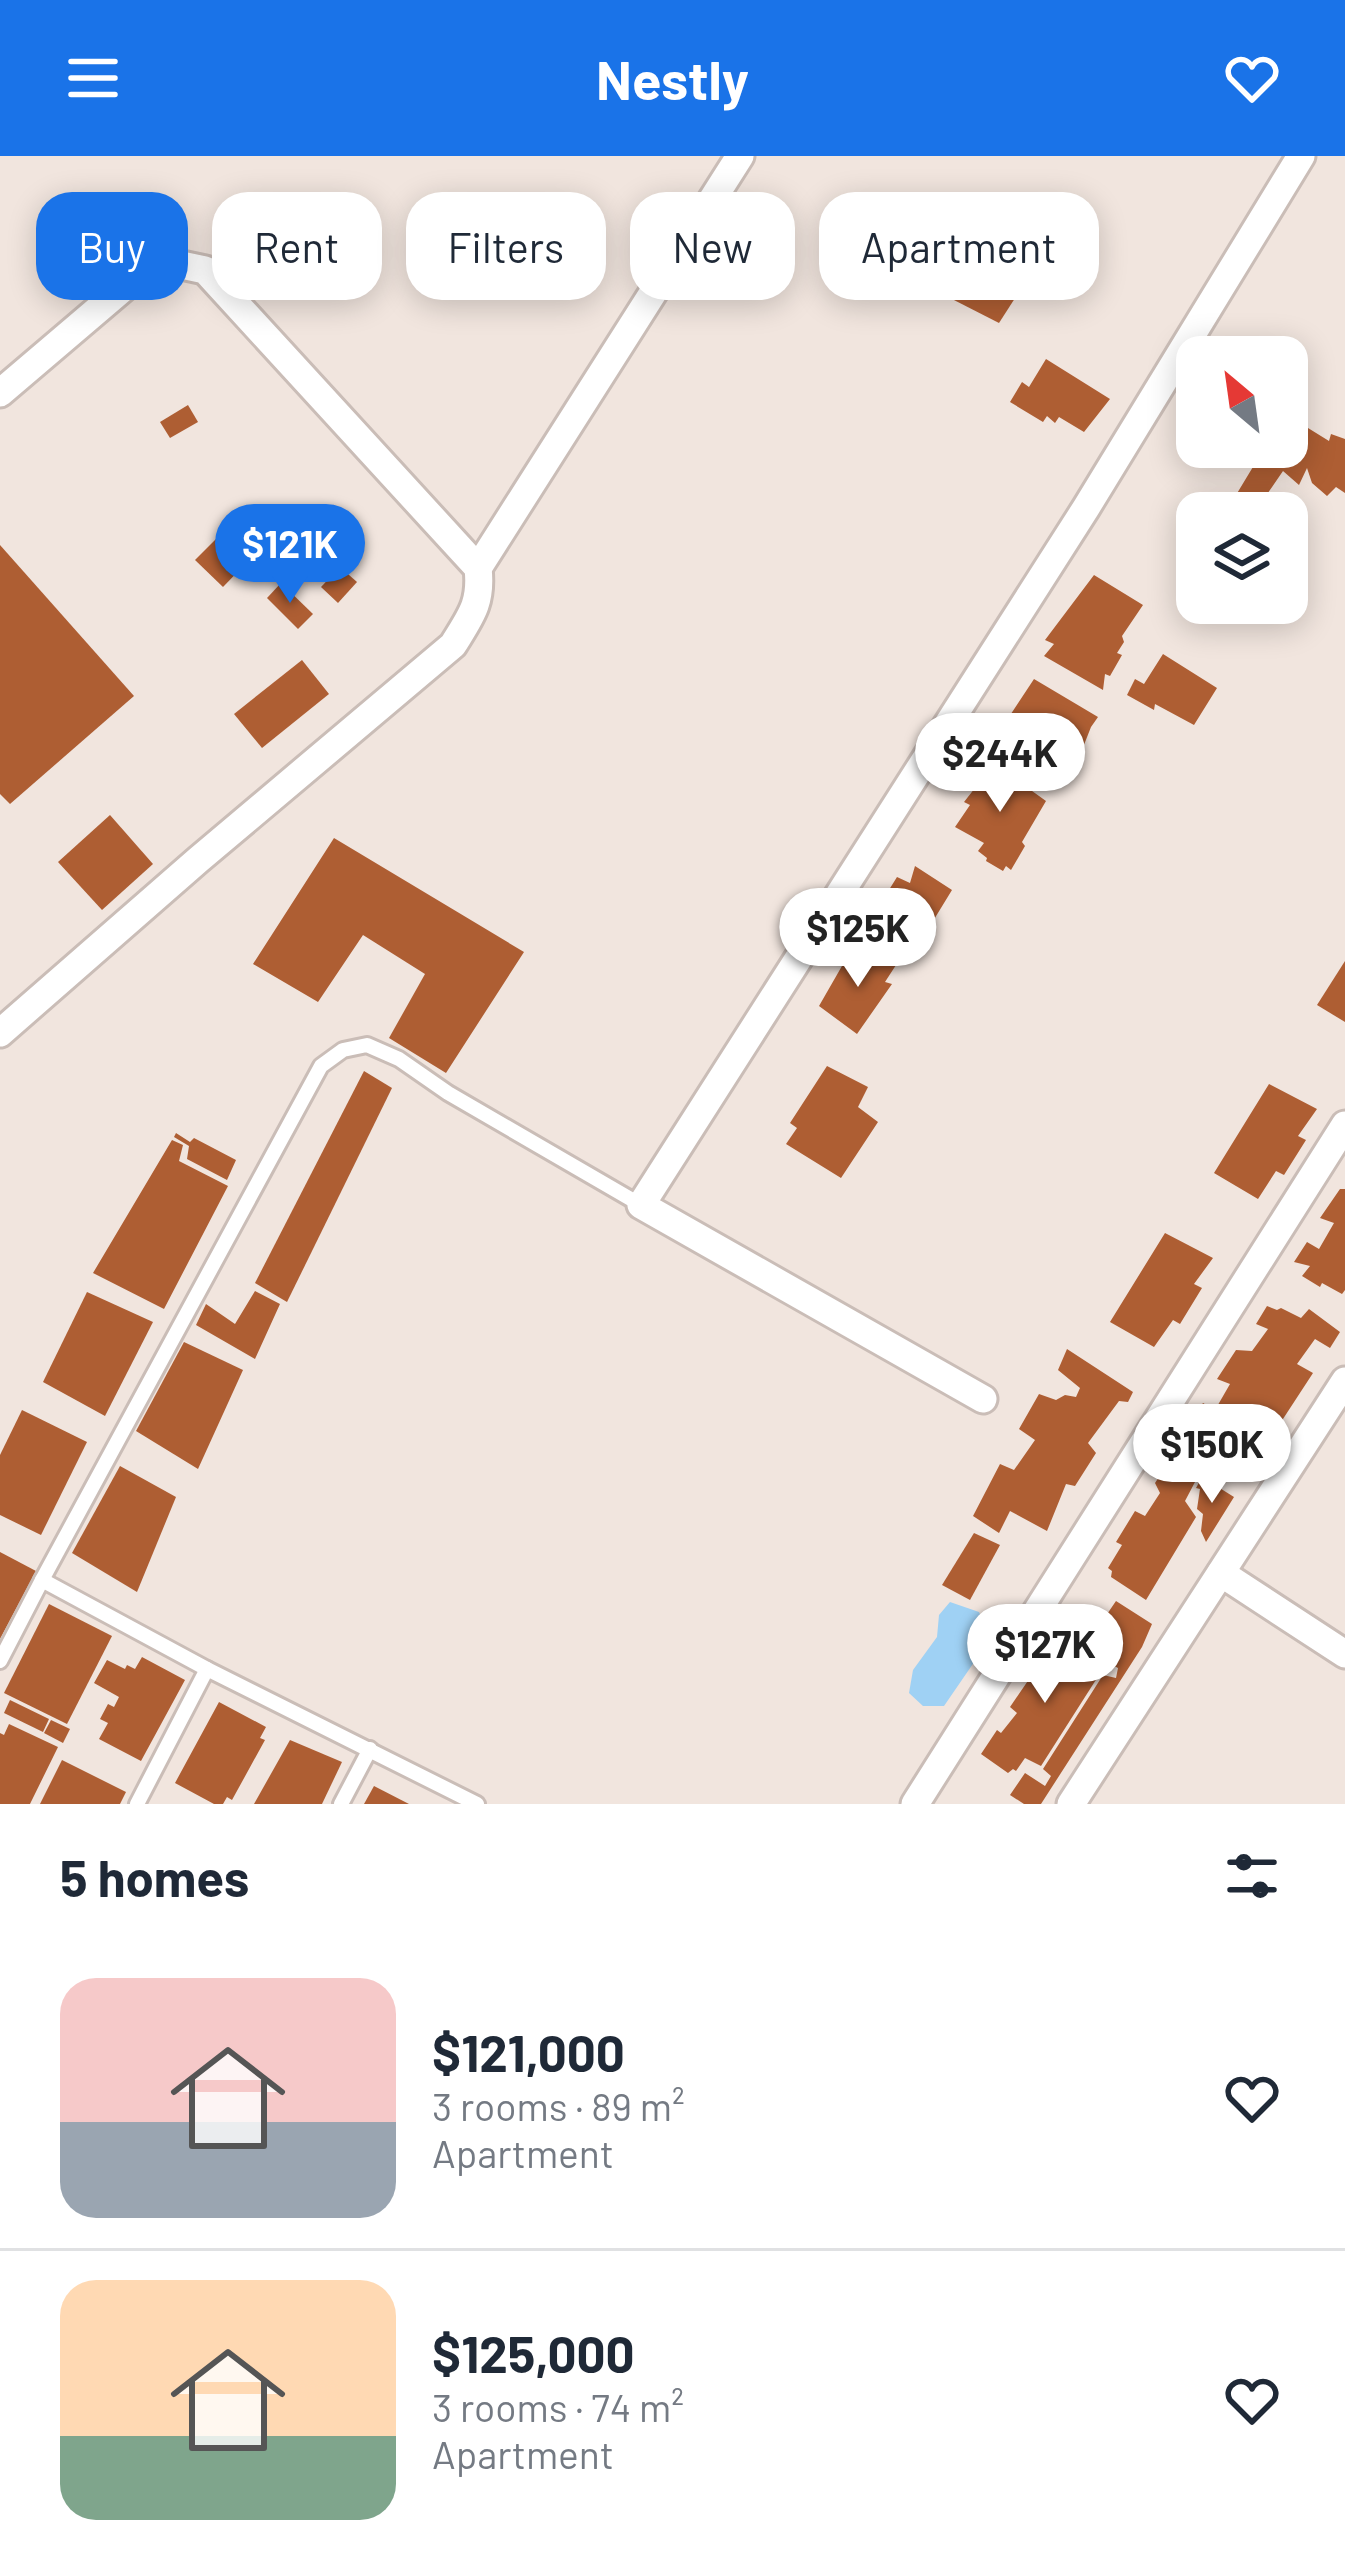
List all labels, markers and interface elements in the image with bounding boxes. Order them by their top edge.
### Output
icon: menu [60,45,126,111]
icon: heart [1219,45,1285,111]
text: Nestly [596,46,749,111]
chip: Buy [36,192,188,300]
chip: Rent [212,192,382,300]
chip: Filters [406,192,606,300]
chip: New [630,192,795,300]
chip: Apartment [819,192,1099,300]
north arrow [1176,336,1308,468]
map controls [1176,336,1308,624]
button: layers [1176,492,1308,624]
pin: $121K [206,504,374,606]
text: $121K [242,519,338,566]
pin: $244K [916,713,1084,815]
text: $244K [942,728,1058,775]
pin: $125K [774,888,942,990]
text: $125K [806,903,910,950]
pin: $150K [1128,1404,1296,1506]
text: $150K [1160,1419,1264,1466]
pin: $127K [961,1604,1129,1706]
text: $127K [994,1619,1096,1666]
icon: filters [1219,1843,1285,1909]
text: 5 homes [60,1846,249,1907]
text: $121,000 [432,2021,625,2082]
icon: home [156,2026,300,2170]
icon: heart [1219,2065,1285,2131]
text: 3 rooms · 89 m² [432,2082,685,2129]
text: Apartment [432,2129,614,2176]
text: $125,000 [432,2322,635,2383]
icon: home [156,2328,300,2472]
icon: heart [1219,2367,1285,2433]
text: 3 rooms · 74 m² [432,2383,684,2430]
text: Apartment [432,2430,614,2477]

